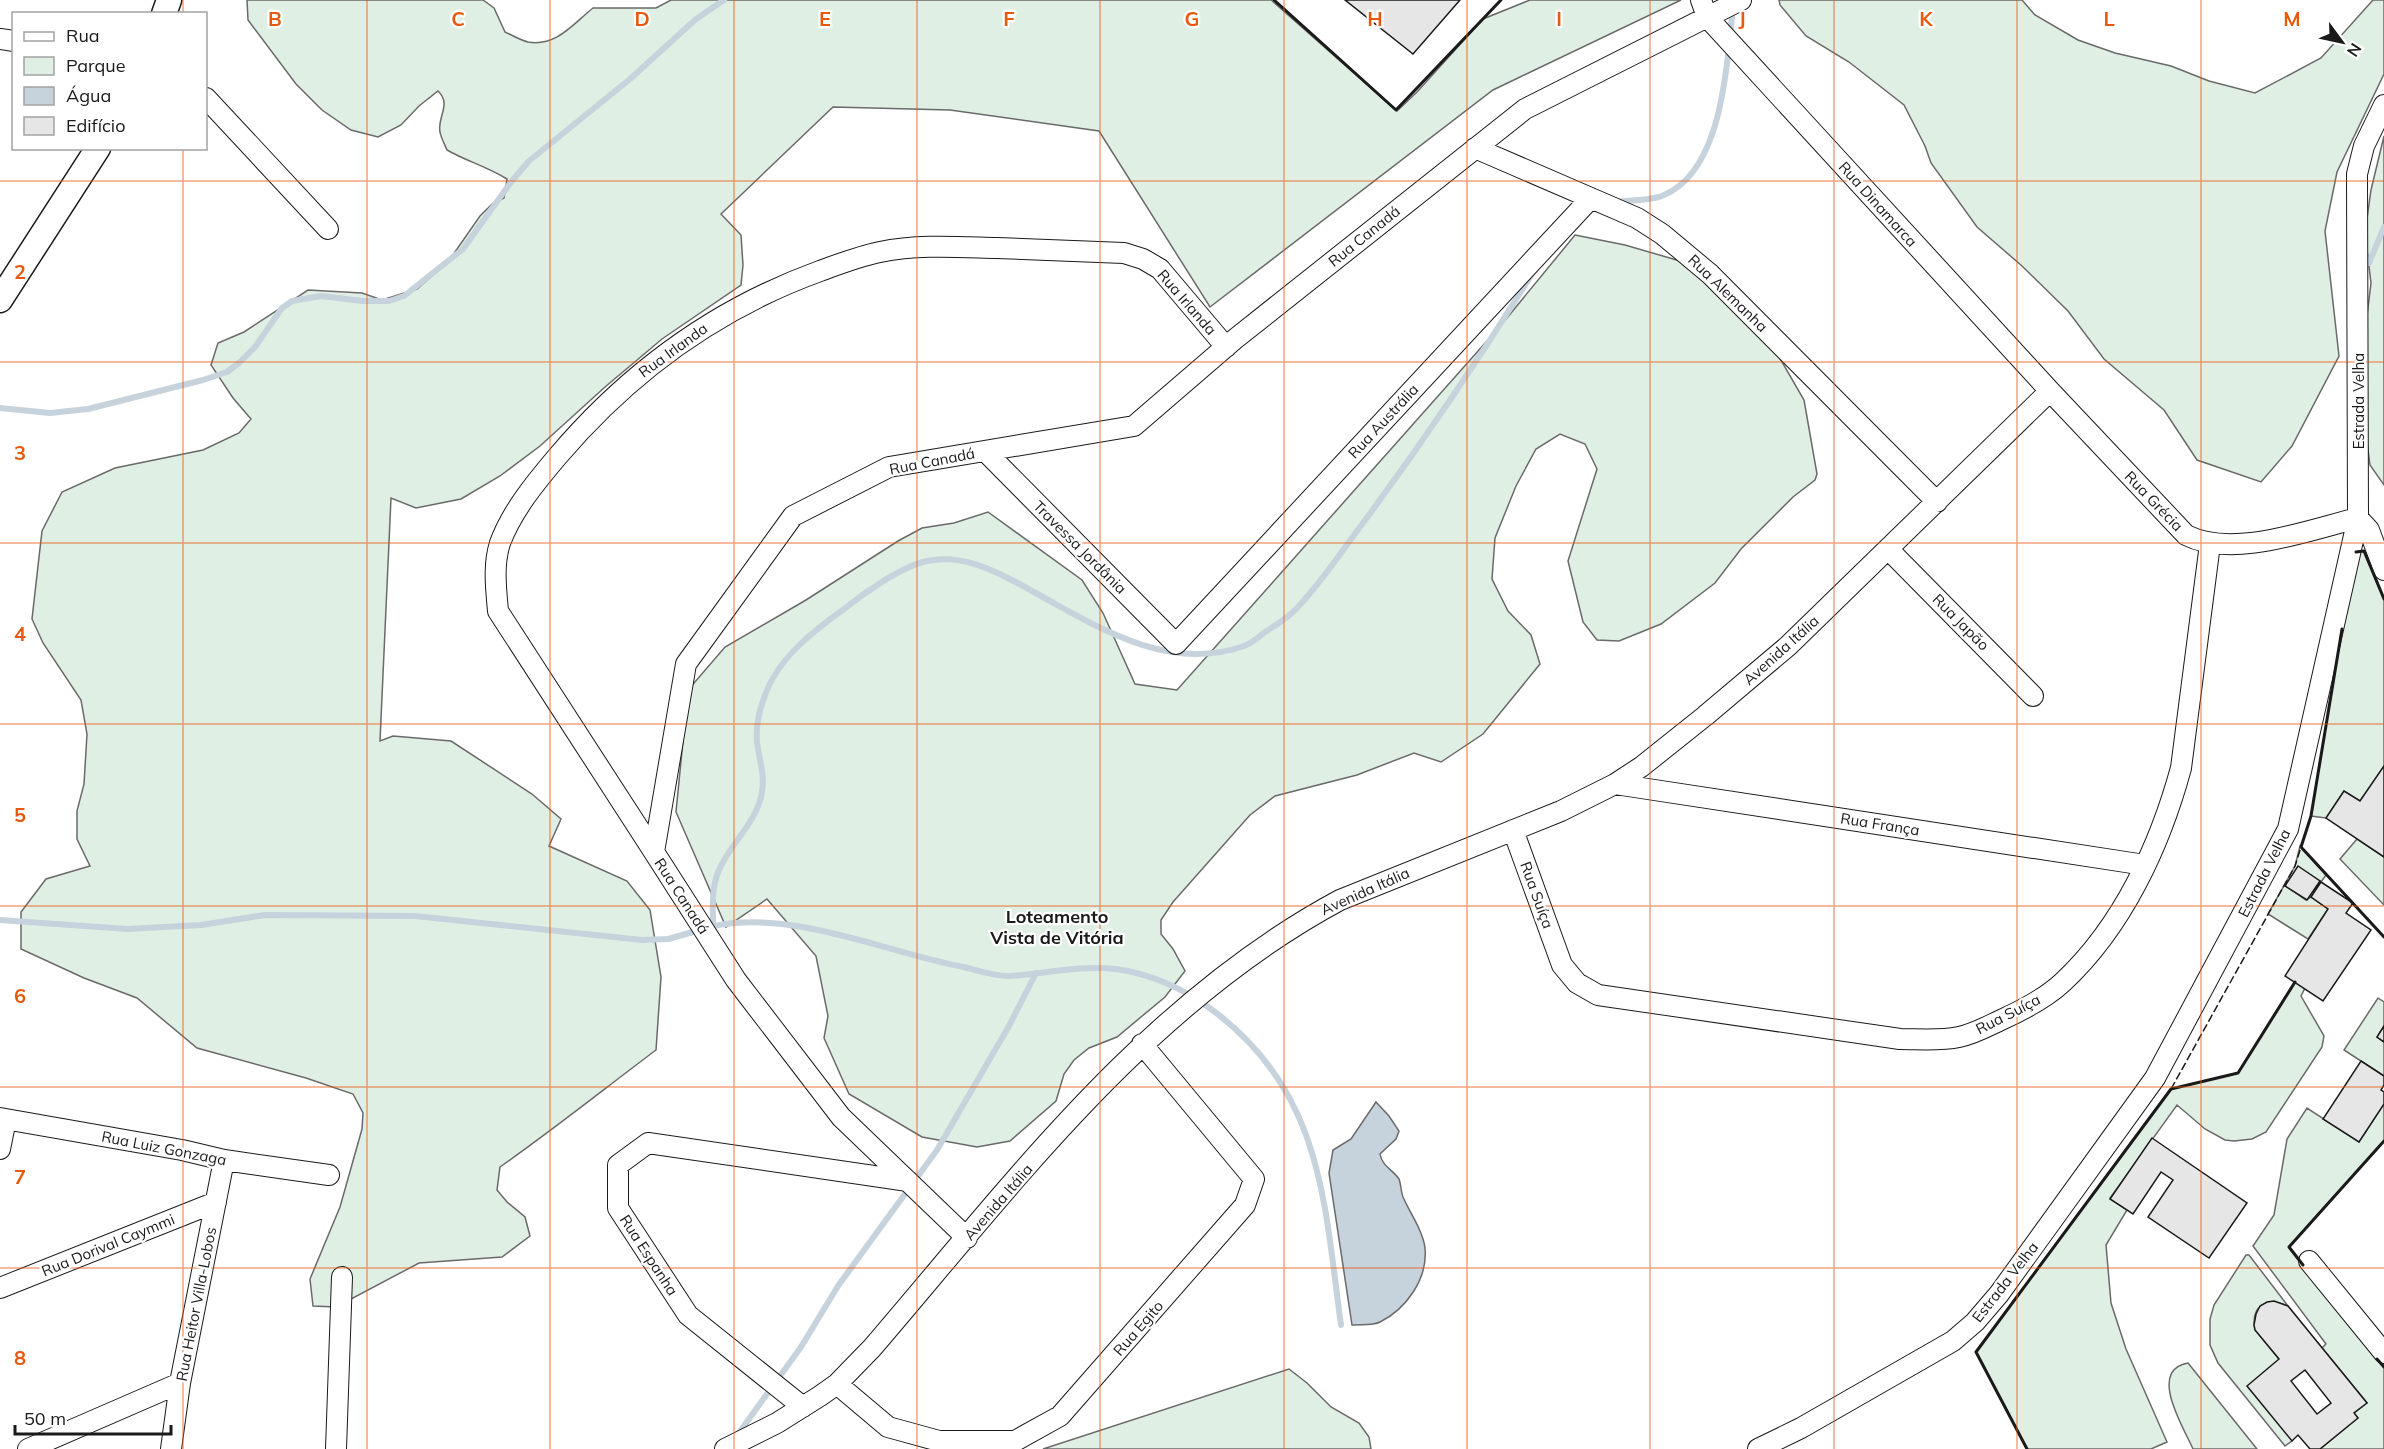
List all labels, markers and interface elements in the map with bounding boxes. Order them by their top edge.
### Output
text: B [268,6,282,31]
text: C [451,6,465,31]
text: D [634,6,650,31]
text: E [819,6,831,31]
text: F [1003,6,1015,31]
text: G [1185,6,1199,31]
text: H [1367,6,1383,31]
text: I [1556,6,1562,31]
text: J [1738,6,1746,31]
text: K [1919,6,1933,31]
text: L [2103,6,2115,31]
text: M [2283,6,2301,31]
legend [12,12,207,150]
north arrow [2312,12,2372,72]
text: Rua [66,24,100,47]
text: N [2343,40,2366,61]
text: Parque [66,54,125,77]
text: Água [66,84,111,107]
text: Edifício [66,114,125,137]
street label: Rua Dinamarca [1835,157,1921,251]
street label: Rua Canadá [1324,201,1404,271]
street label: Rua Alemanha [1684,250,1772,336]
text: 2 [14,259,26,284]
street label: Rua Irlanda [1153,265,1221,339]
street label: Rua Irlanda [635,319,711,381]
street label: Estrada Velha [2349,353,2368,449]
street label: Rua Austrália [1344,380,1422,462]
text: 3 [14,440,26,465]
street label: Rua Canadá [888,443,976,479]
street label: Rua Grécia [2121,467,2187,535]
street label: Travessa Jordânia [1029,496,1131,598]
street label: Rua Japão [1929,590,1993,654]
street label: Avenida Itália [1739,611,1823,689]
text: 4 [14,621,26,646]
text: 5 [14,802,26,827]
street label: Rua França [1839,808,1921,840]
street label: Estrada Velha [2234,826,2294,920]
street label: Rua Canadá [650,854,714,938]
street label: Rua Suíça [1516,859,1558,931]
street label: Avenida Itália [1318,863,1412,919]
district label: Loteamento Vista de Vitória [989,905,1124,949]
text: 6 [14,983,26,1008]
street label: Rua Suíça [1973,990,2043,1038]
street label: Rua Luiz Gonzaga [100,1127,228,1169]
street label: Avenida Itália [960,1160,1036,1244]
text: 7 [14,1164,26,1189]
street label: Rua Dorival Caymmi [39,1210,177,1280]
street label: Rua Espanha [616,1211,682,1299]
street label: Rua Heitor Villa-Lobos [172,1225,220,1383]
street label: Estrada Velha [1968,1238,2042,1326]
street label: Rua Egito [1109,1296,1167,1360]
text: 8 [14,1345,26,1370]
scale bar [15,1398,171,1436]
text: 50 m [24,1407,66,1430]

